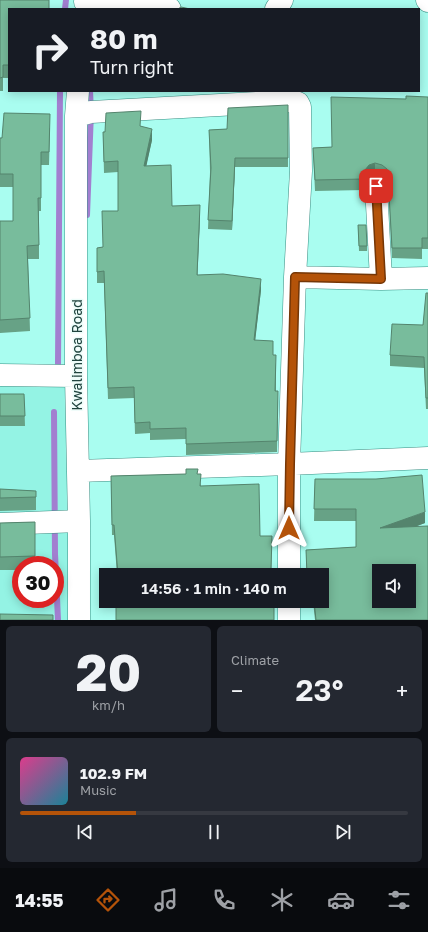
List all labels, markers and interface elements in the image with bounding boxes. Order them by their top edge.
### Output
text: 80 m [90,22,158,55]
icon: right [24,24,76,76]
text: Turn right [90,56,174,78]
pin [359,169,393,203]
icon: arrive [365,175,387,197]
street label: Kwalimboa Road [68,299,85,411]
position arrow [268,507,310,549]
speed limit sign: 30 [12,556,64,608]
map controls [372,564,416,608]
button: sound [372,564,416,608]
text: 14:56 · 1 min · 140 m [141,579,287,597]
text: 20 [76,640,141,702]
text: Climate [231,652,279,668]
text: 23° [296,672,343,708]
text: − [231,677,243,704]
text: + [396,677,408,704]
text: km/h [92,697,125,713]
text: 102.9 FM [80,764,147,782]
text: Music [80,782,117,798]
icon: previous [74,821,96,843]
icon: pause [203,821,225,843]
icon: next [332,821,354,843]
icon: directions [94,886,122,914]
icon: music [152,886,180,914]
icon: phone [210,886,238,914]
icon: climate [268,886,296,914]
icon: car [327,886,355,914]
icon: filters [385,886,413,914]
text: 14:55 [15,889,63,911]

